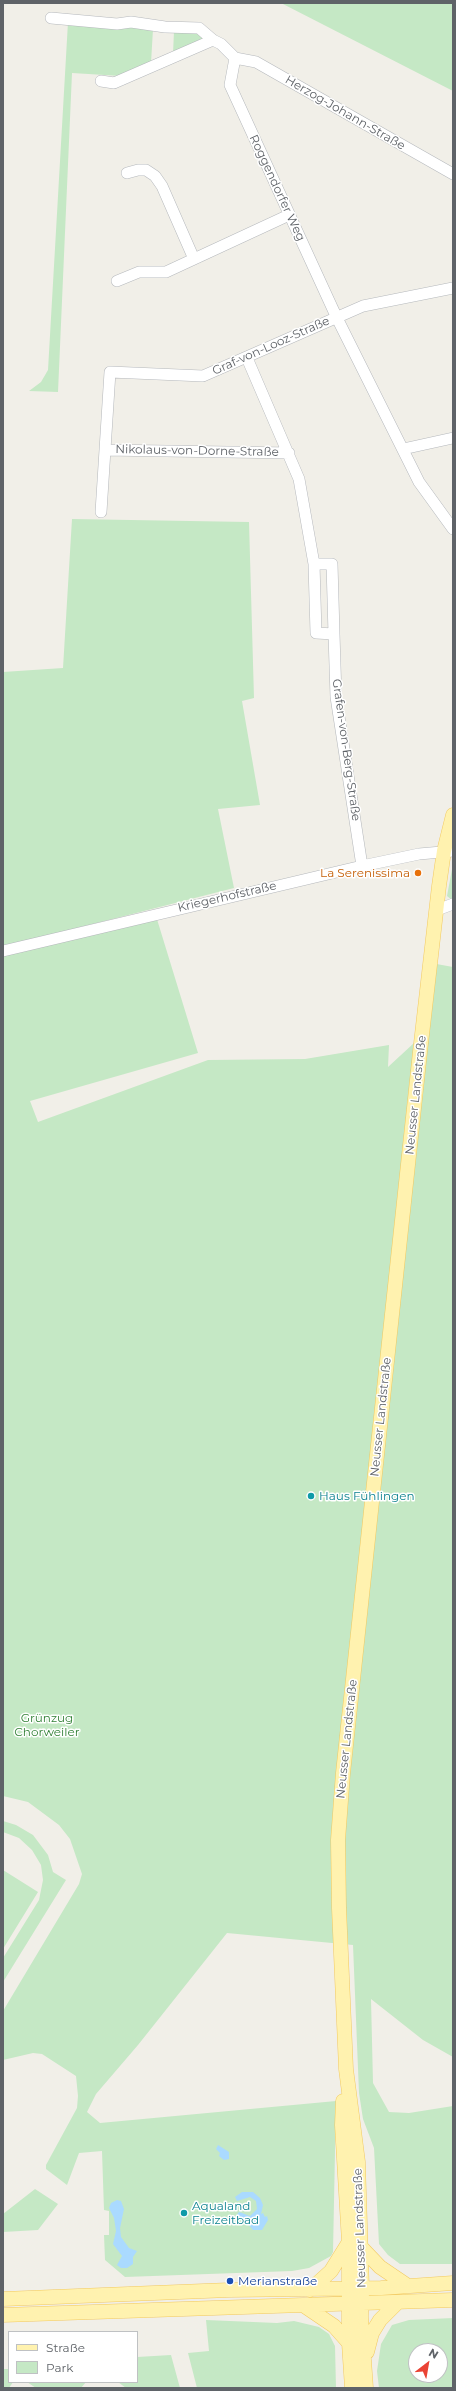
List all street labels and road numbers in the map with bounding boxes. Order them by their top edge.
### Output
street label: Herzog-Johann-Straße [282,73,408,153]
street label: Roggendorfer Weg [246,132,308,244]
street label: Graf-von-Looz-Straße [210,314,332,378]
street label: Nikolaus-von-Dorne-Straße [115,442,279,460]
street label: Grafen-von-Berg-Straße [329,678,363,822]
street label: Kriegerhofstraße [176,879,278,915]
street label: Neusser Landstraße [403,1035,429,1155]
street label: Neusser Landstraße [368,1357,394,1477]
street label: Neusser Landstraße [334,1679,360,1799]
street label: Neusser Landstraße [351,2168,369,2288]

